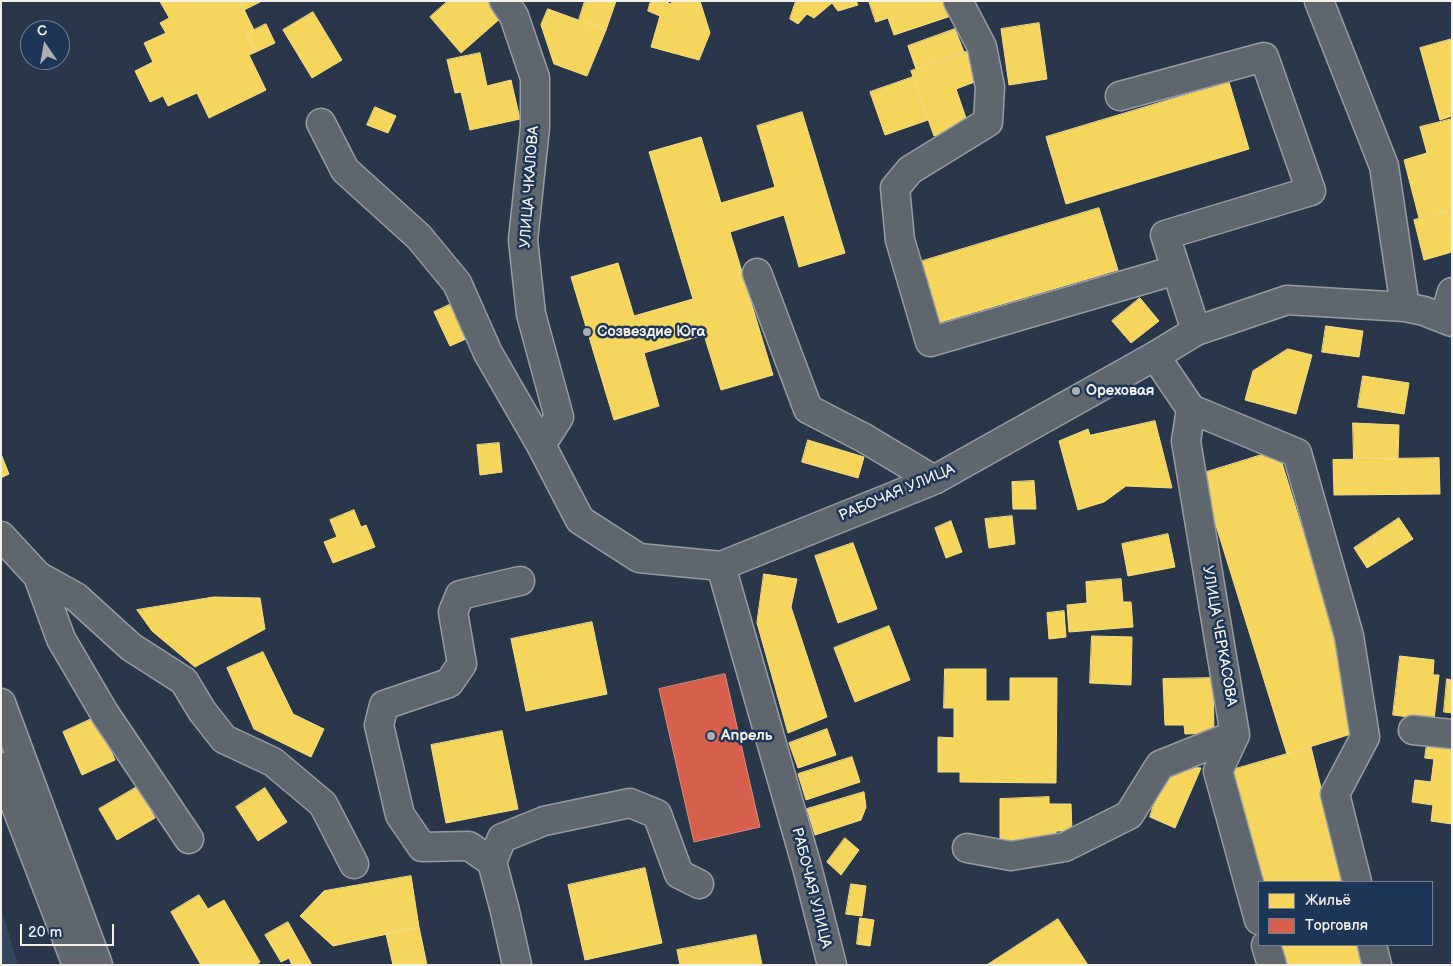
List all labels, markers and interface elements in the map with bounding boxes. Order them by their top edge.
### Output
north arrow [20,20,70,70]
text: С [35,21,49,40]
street label: УЛИЦА ЧКАЛОВА [517,125,543,249]
place label: Созвездие Юга [597,323,705,341]
marker: Созвездие Юга [581,326,593,338]
place label: Ореховая [1086,382,1154,400]
marker: Ореховая [1070,385,1082,397]
street label: РАБОЧАЯ УЛИЦА [836,460,958,526]
street label: УЛИЦА ЧЕРКАСОВА [1198,564,1240,708]
place label: Апрель [721,727,772,745]
marker: Апрель [705,730,717,742]
street label: РАБОЧАЯ УЛИЦА [787,826,835,950]
legend [1258,881,1433,946]
text: Жильё [1305,891,1351,910]
scale bar [22,914,116,946]
text: Торговля [1305,916,1368,935]
text: 20 m [28,923,62,942]

